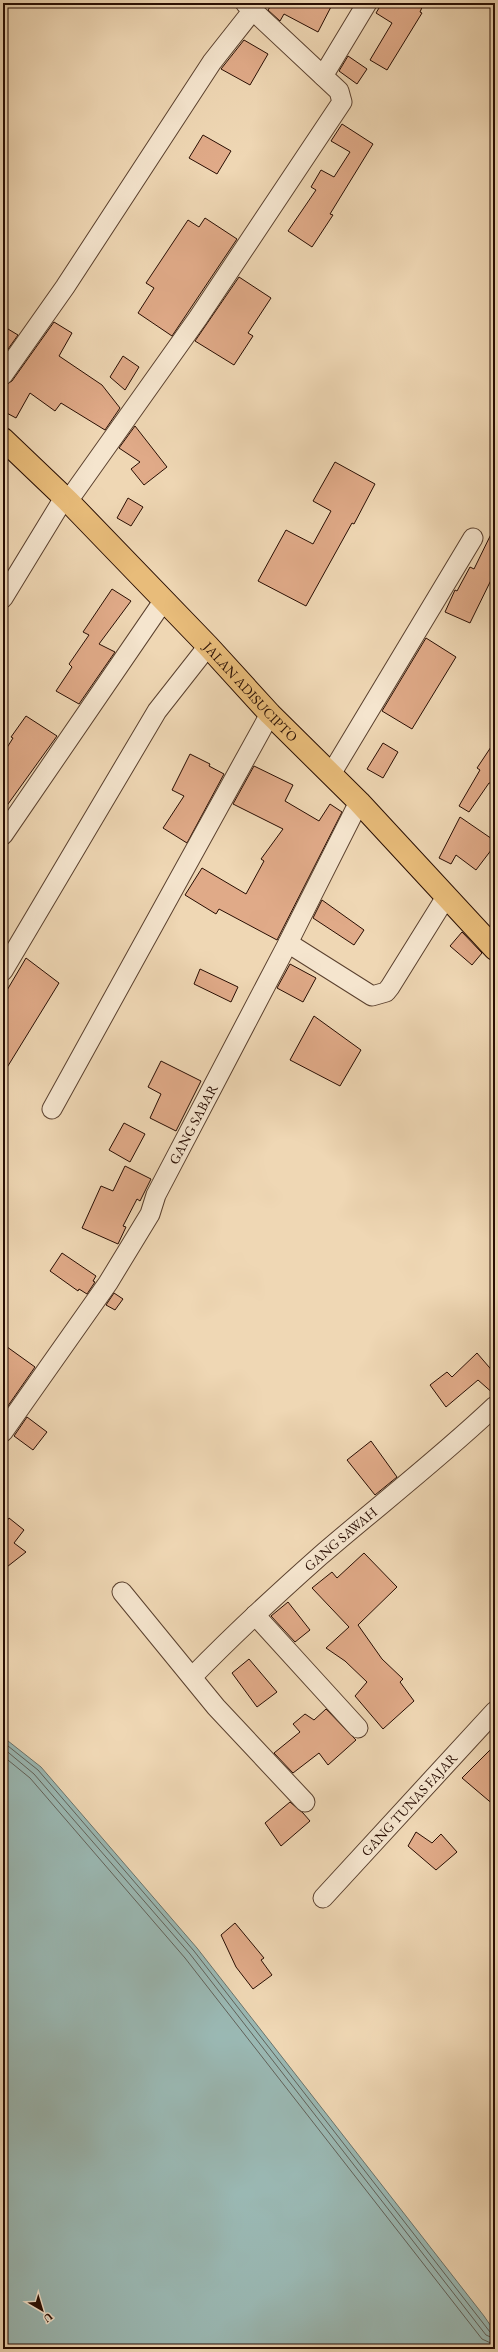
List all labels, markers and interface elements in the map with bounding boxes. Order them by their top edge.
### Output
street label: JALAN ADISUCIPTO [199,637,302,746]
street label: GANG SABAR [165,1080,222,1167]
street label: GANG SAWAH [300,1503,381,1575]
street label: GANG TUNAS FAJAR [357,1748,462,1860]
north arrow [22,2290,62,2330]
text: U [40,2310,56,2326]

